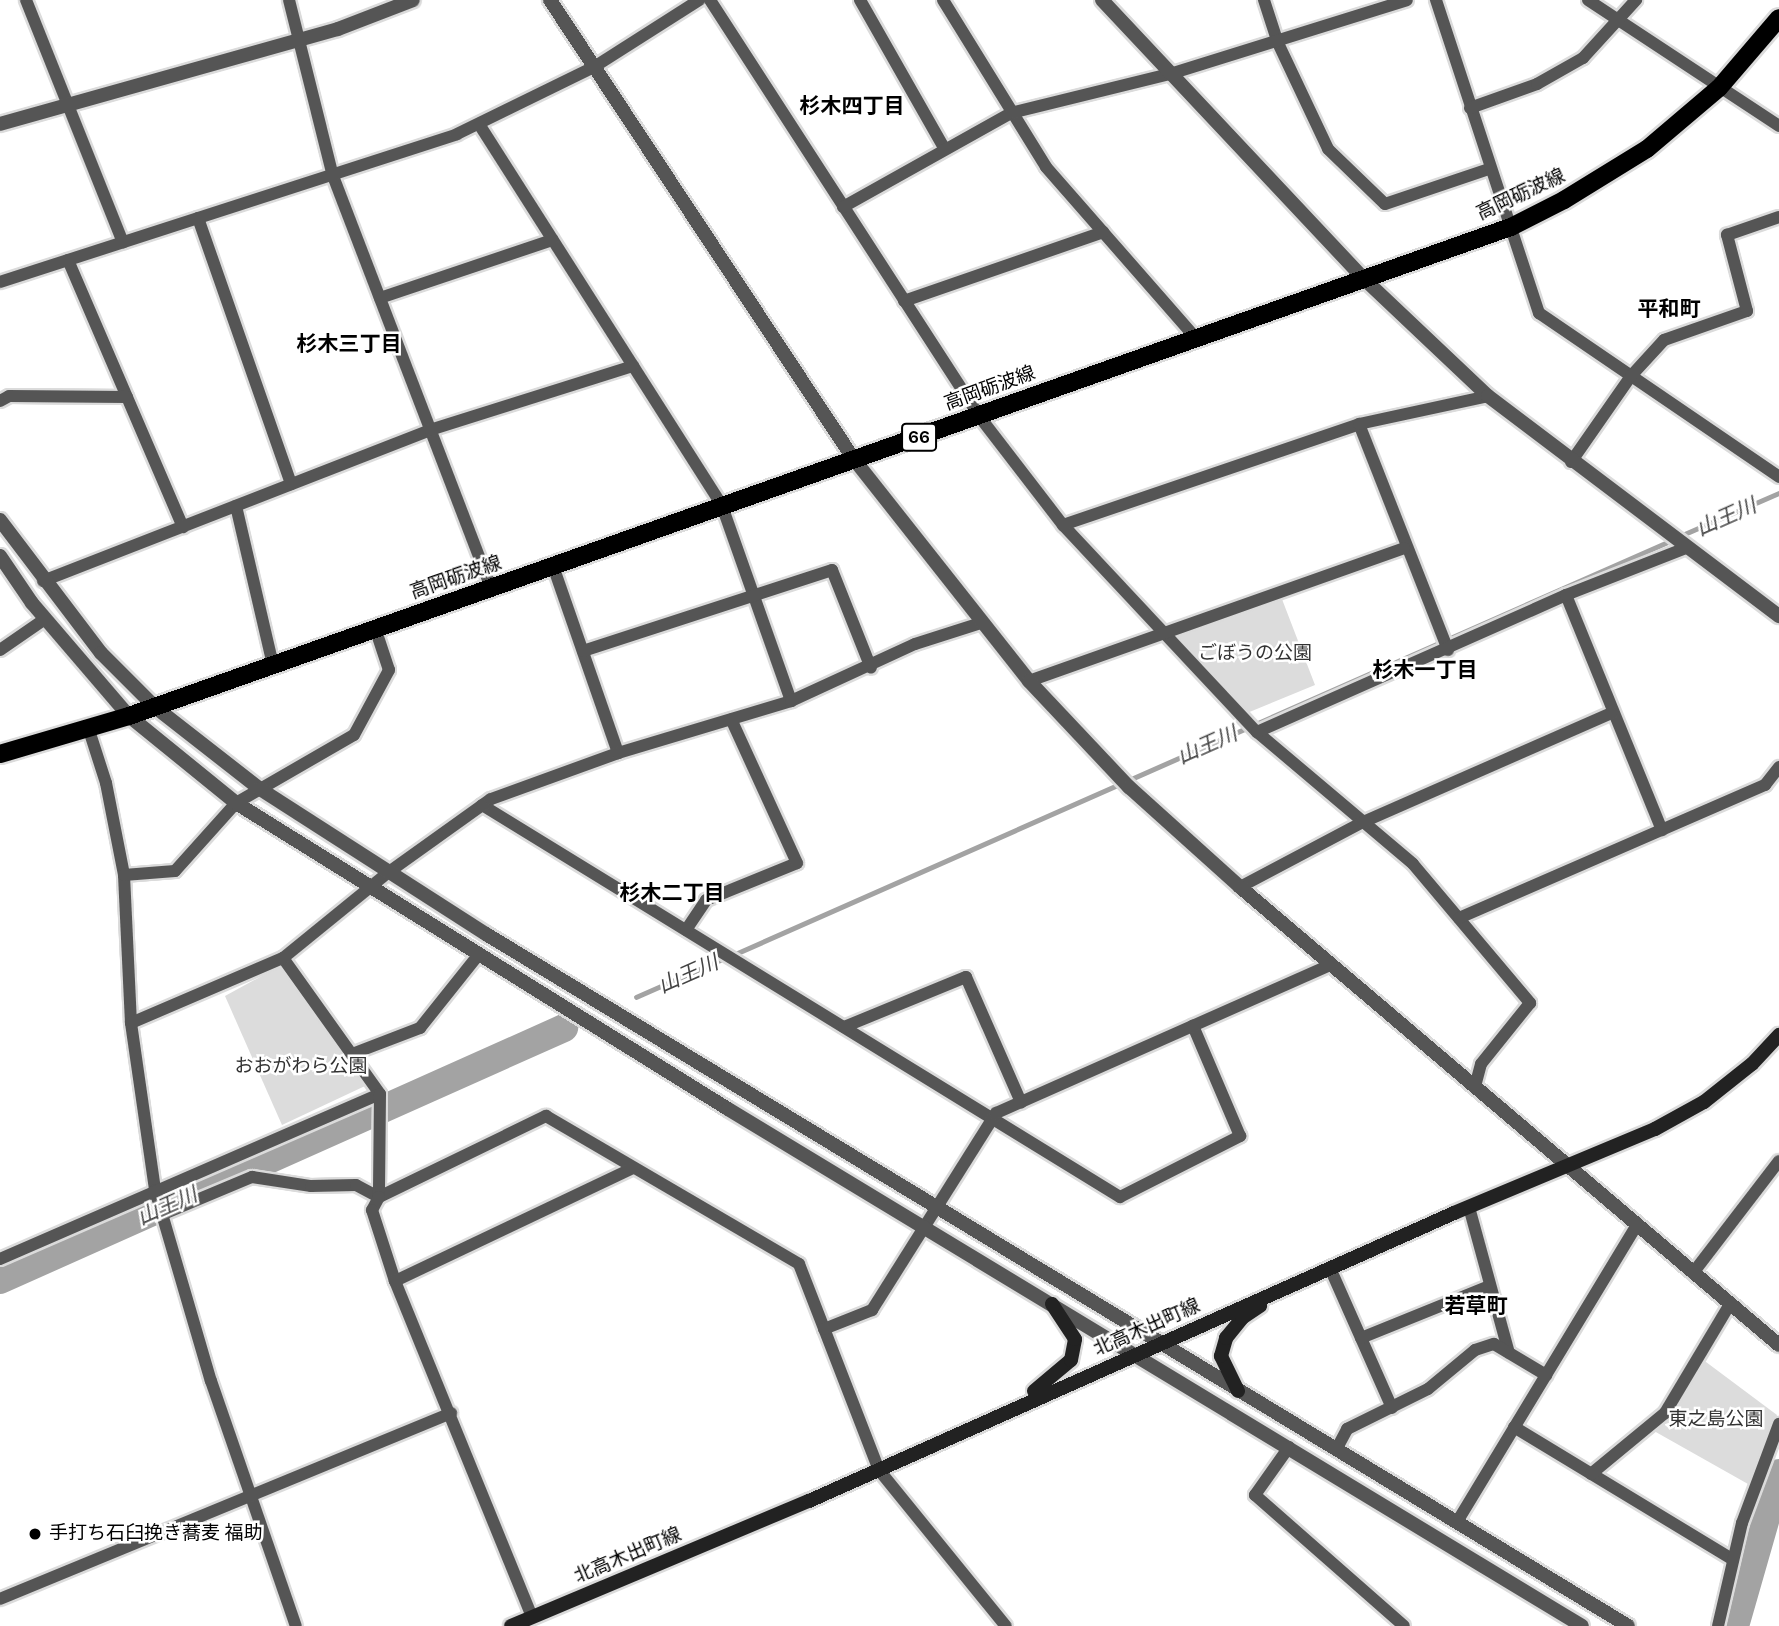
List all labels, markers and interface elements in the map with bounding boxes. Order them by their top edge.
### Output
district label: 杉木四丁目 [800,93,904,119]
street label: 高岡砺波線 [1473,165,1569,225]
district label: 平和町 [1638,296,1700,322]
district label: 杉木三丁目 [297,331,401,357]
street label: 高岡砺波線 [941,362,1039,416]
road number: 66 [900,422,938,452]
water label: 山王川 [1692,493,1760,541]
street label: 高岡砺波線 [407,552,505,604]
park label: ごぼうの公園 [1198,643,1312,665]
district label: 杉木一丁目 [1373,657,1477,683]
water label: 山王川 [1173,721,1241,769]
district label: 杉木二丁目 [620,880,724,906]
water label: 山王川 [654,950,722,998]
park label: おおがわら公園 [235,1056,367,1078]
water label: 山王川 [133,1182,201,1230]
district label: 若草町 [1445,1293,1507,1319]
street label: 北高木出町線 [1090,1294,1204,1362]
park label: 東之島公園 [1669,1409,1763,1431]
place label: 手打ち石臼挽き蕎麦 福助 [49,1523,263,1545]
street label: 北高木出町線 [571,1523,685,1589]
marker: 手打ち石臼挽き蕎麦 福助 [27,1526,43,1542]

